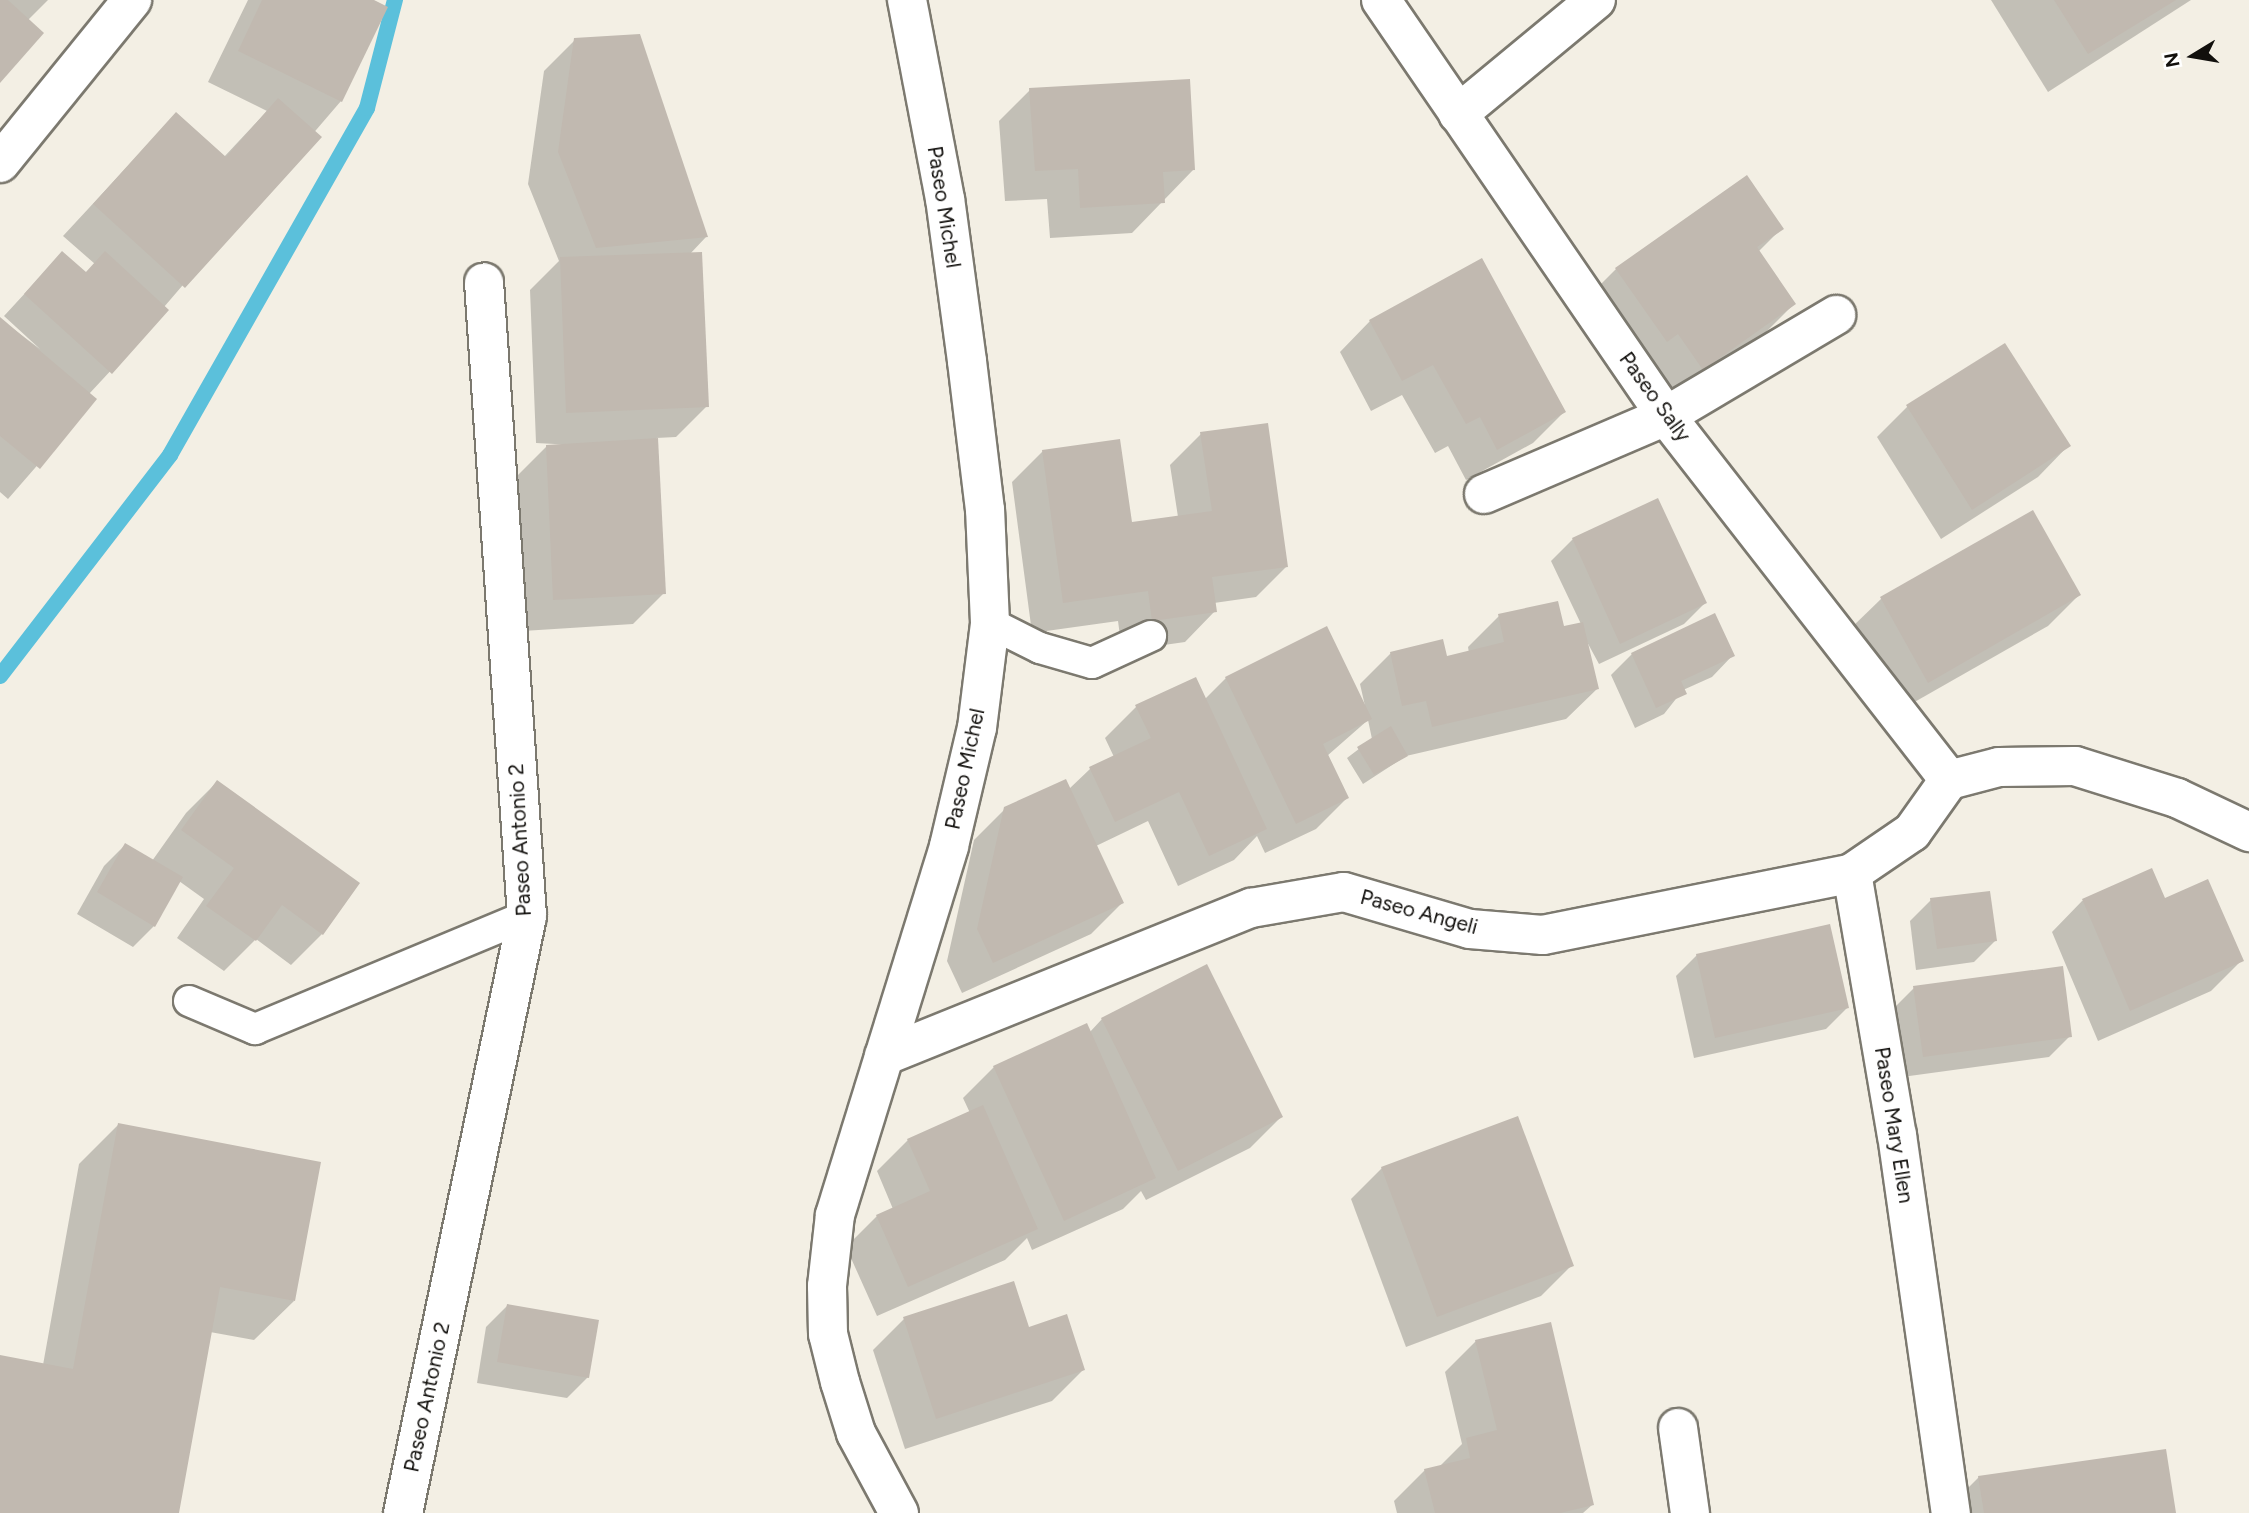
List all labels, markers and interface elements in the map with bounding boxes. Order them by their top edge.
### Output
north arrow [2158,21,2228,91]
text: N [2159,51,2185,70]
street label: Paseo Michel [922,144,966,270]
street label: Paseo Sally [1614,347,1696,447]
street label: Paseo Michel [940,706,990,832]
street label: Paseo Antonio 2 [503,763,537,917]
street label: Paseo Angeli [1358,884,1480,940]
street label: Paseo Mary Ellen [1869,1045,1919,1205]
street label: Paseo Antonio 2 [399,1320,455,1474]

